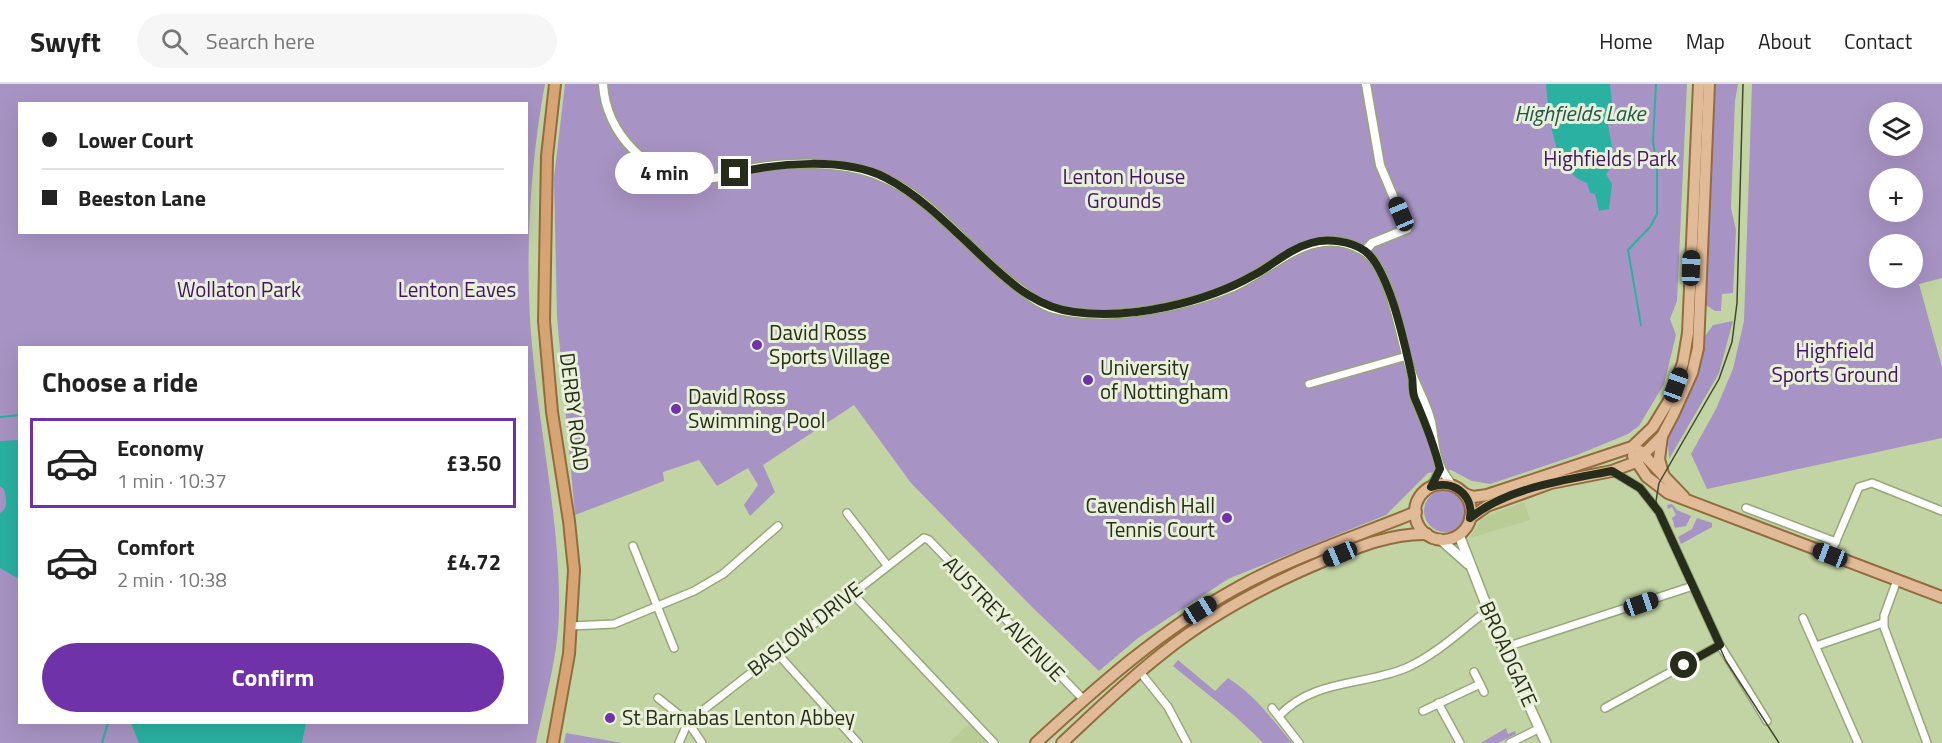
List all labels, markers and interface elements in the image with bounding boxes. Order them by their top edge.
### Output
search box [137,14,557,68]
text: Swyft [30,20,101,63]
text: Search here [206,24,315,58]
icon: search [158,25,191,58]
text: Home [1599,25,1653,57]
text: Map [1686,25,1725,57]
text: About [1758,25,1811,57]
text: Contact [1844,25,1912,57]
water label: Highfields Lake [1515,96,1647,130]
map controls [1869,102,1923,288]
button: layers [1869,102,1923,156]
text: Lower Court [78,123,193,157]
park label: Highfields Park [1543,142,1677,174]
callout: 4 min [615,152,714,194]
text: 4 min [640,157,689,188]
route end [721,159,748,186]
park label: Lenton House Grounds [1063,160,1185,216]
button: + [1869,168,1923,222]
text: Beeston Lane [78,181,206,215]
car [1386,194,1416,234]
button: − [1869,234,1923,288]
car [1681,250,1701,286]
park label: Wollaton Park [177,273,301,305]
park label: Lenton Eaves [398,273,516,305]
place label: David Ross Sports Village [769,316,890,372]
park label: Highfield Sports Ground [1771,334,1899,390]
marker: David Ross Sports Village [750,338,764,352]
street label: DERBY ROAD [552,351,598,473]
place label: University of Nottingham [1100,351,1229,407]
text: Choose a ride [42,361,198,402]
car [1661,365,1691,405]
marker: University of Nottingham [1081,373,1095,387]
place label: David Ross Swimming Pool [688,380,826,436]
marker: David Ross Swimming Pool [669,402,683,416]
text: Economy [117,431,204,465]
icon: car [45,436,99,490]
text: £3.50 [446,446,501,480]
text: 1 min · 10:37 [117,465,227,496]
place label: Cavendish Hall Tennis Court [1086,489,1216,545]
marker: Cavendish Hall Tennis Court [1220,511,1234,525]
text: Comfort [117,530,195,564]
icon: car [45,535,99,589]
car [1320,539,1360,569]
car [1810,540,1850,570]
text: £4.72 [446,545,501,579]
street label: AUSTREY AVENUE [936,548,1073,688]
text: 2 min · 10:38 [117,564,227,595]
street label: BASLOW DRIVE [740,573,869,683]
car [1621,590,1661,618]
car [1180,593,1220,627]
street label: BROADGATE [1471,596,1546,712]
button: Confirm [42,643,504,712]
route start [1670,651,1697,678]
place label: St Barnabas Lenton Abbey [622,701,855,733]
marker: St Barnabas Lenton Abbey [603,711,617,725]

